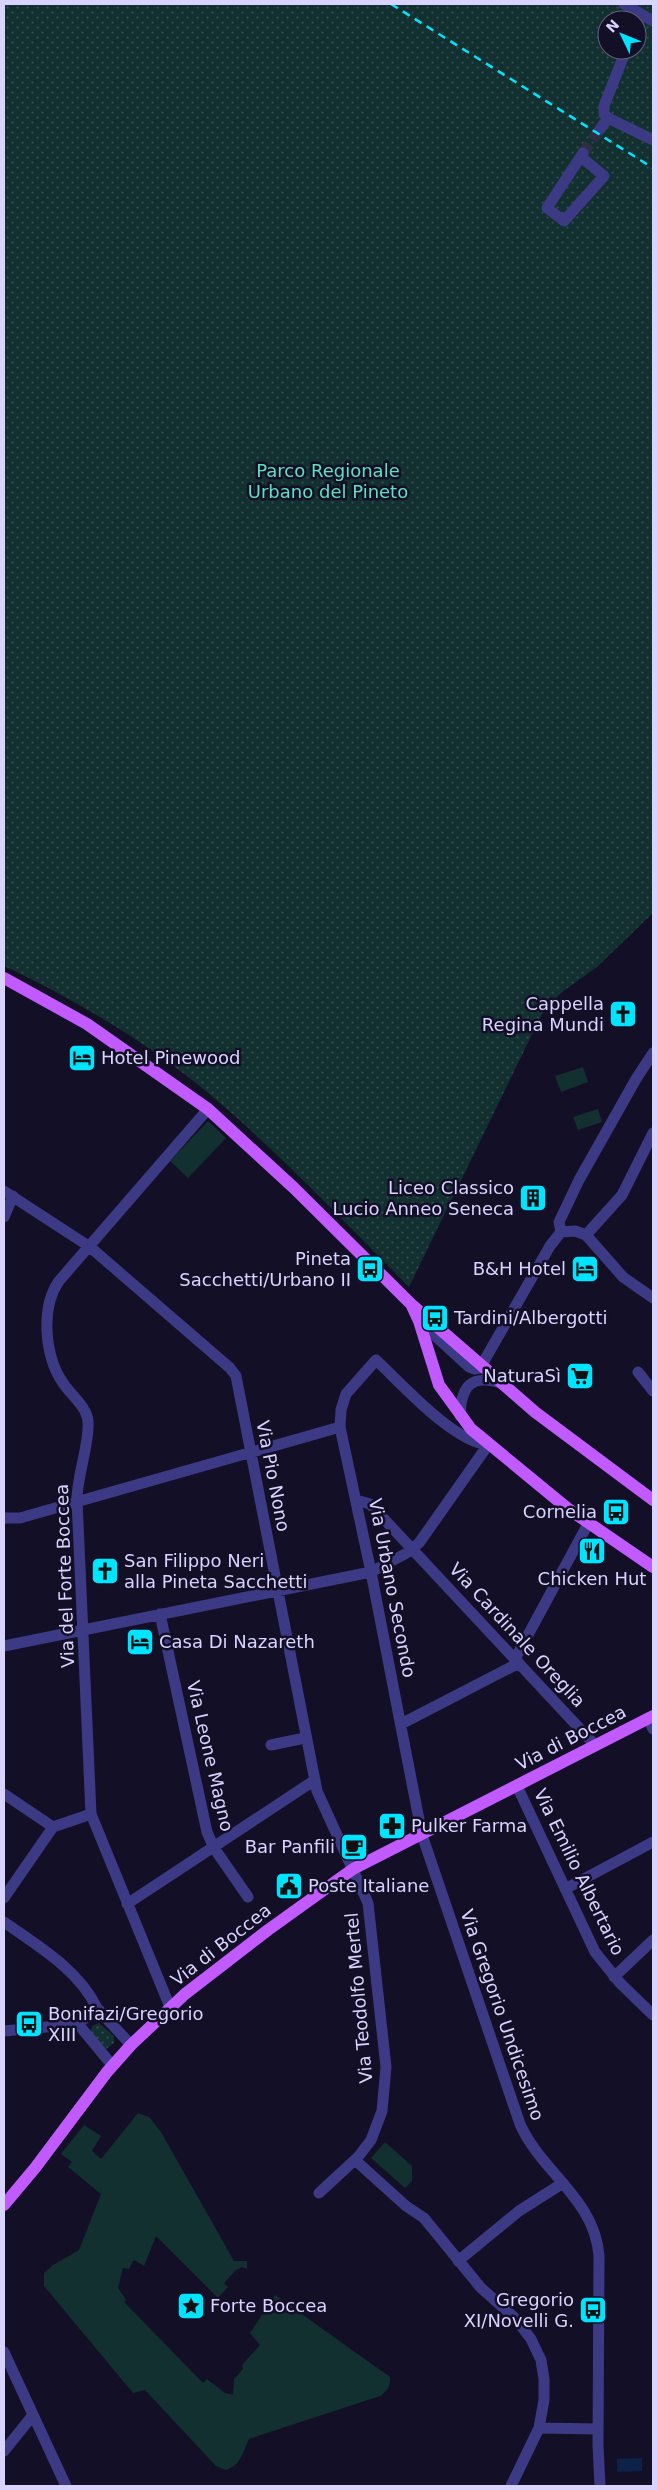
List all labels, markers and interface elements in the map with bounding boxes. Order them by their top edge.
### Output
north arrow [597,10,647,60]
text: N [603,16,622,36]
park label: Parco Regionale Urbano del Pineto [248,460,408,502]
place label: Cappella Regina Mundi [482,993,604,1035]
church icon: Cappella Regina Mundi [608,999,638,1029]
hotel icon: Hotel Pinewood [67,1043,97,1073]
place label: Hotel Pinewood [101,1047,241,1068]
place label: Liceo Classico Lucio Anneo Seneca [332,1177,514,1219]
building icon: Liceo Classico Lucio Anneo Seneca [518,1183,548,1213]
place label: Pineta Sacchetti/Urbano II [179,1248,351,1290]
bus stop icon: Pineta Sacchetti/Urbano II [355,1254,385,1284]
hotel icon: B&H Hotel [570,1254,600,1284]
place label: B&H Hotel [473,1258,566,1279]
bus stop icon: Tardini/Albergotti [420,1303,450,1333]
place label: Tardini/Albergotti [453,1307,607,1328]
supermarket icon: NaturaSì [565,1361,595,1391]
place label: NaturaSì [483,1365,561,1386]
street label: Via Pio Nono [252,1419,295,1533]
street label: Via del Forte Boccea [51,1484,78,1668]
street label: Via Urbano Secondo [365,1497,420,1679]
bus stop icon: Cornelia [601,1497,631,1527]
place label: Cornelia [523,1501,597,1522]
restaurant icon: Chicken Hut [577,1536,607,1566]
place label: San Filippo Neri alla Pineta Sacchetti [124,1550,307,1592]
church icon: San Filippo Neri alla Pineta Sacchetti [90,1556,120,1586]
street label: Via Cardinale Oreglia [445,1558,590,1711]
place label: Chicken Hut [538,1568,646,1589]
hotel icon: Casa Di Nazareth [125,1627,155,1657]
place label: Casa Di Nazareth [159,1631,315,1652]
street label: Via Leone Magno [183,1678,238,1833]
street label: Via di Boccea [512,1701,629,1774]
street label: Via Emilio Albertario [530,1785,629,1959]
pharmacy icon: Pulker Farma [377,1811,407,1841]
place label: Pulker Farma [411,1815,527,1836]
cafe icon: Bar Panfili [339,1832,369,1862]
place label: Bar Panfili [245,1836,335,1857]
public building icon: Poste Italiane [274,1871,304,1901]
place label: Poste Italiane [308,1875,429,1896]
street label: Via di Boccea [167,1899,275,1990]
street label: Via Gregorio Undicesimo [456,1906,549,2123]
street label: Via Teodolfo Mertel [341,1912,376,2084]
place label: Bonifazi/Gregorio XIII [48,2003,204,2045]
bus stop icon: Bonifazi/Gregorio XIII [14,2009,44,2039]
place label: Gregorio XI/Novelli G. [464,2289,574,2331]
place icon: Forte Boccea [176,2291,206,2321]
place label: Forte Boccea [210,2295,327,2316]
bus stop icon: Gregorio XI/Novelli G. [578,2295,608,2325]

